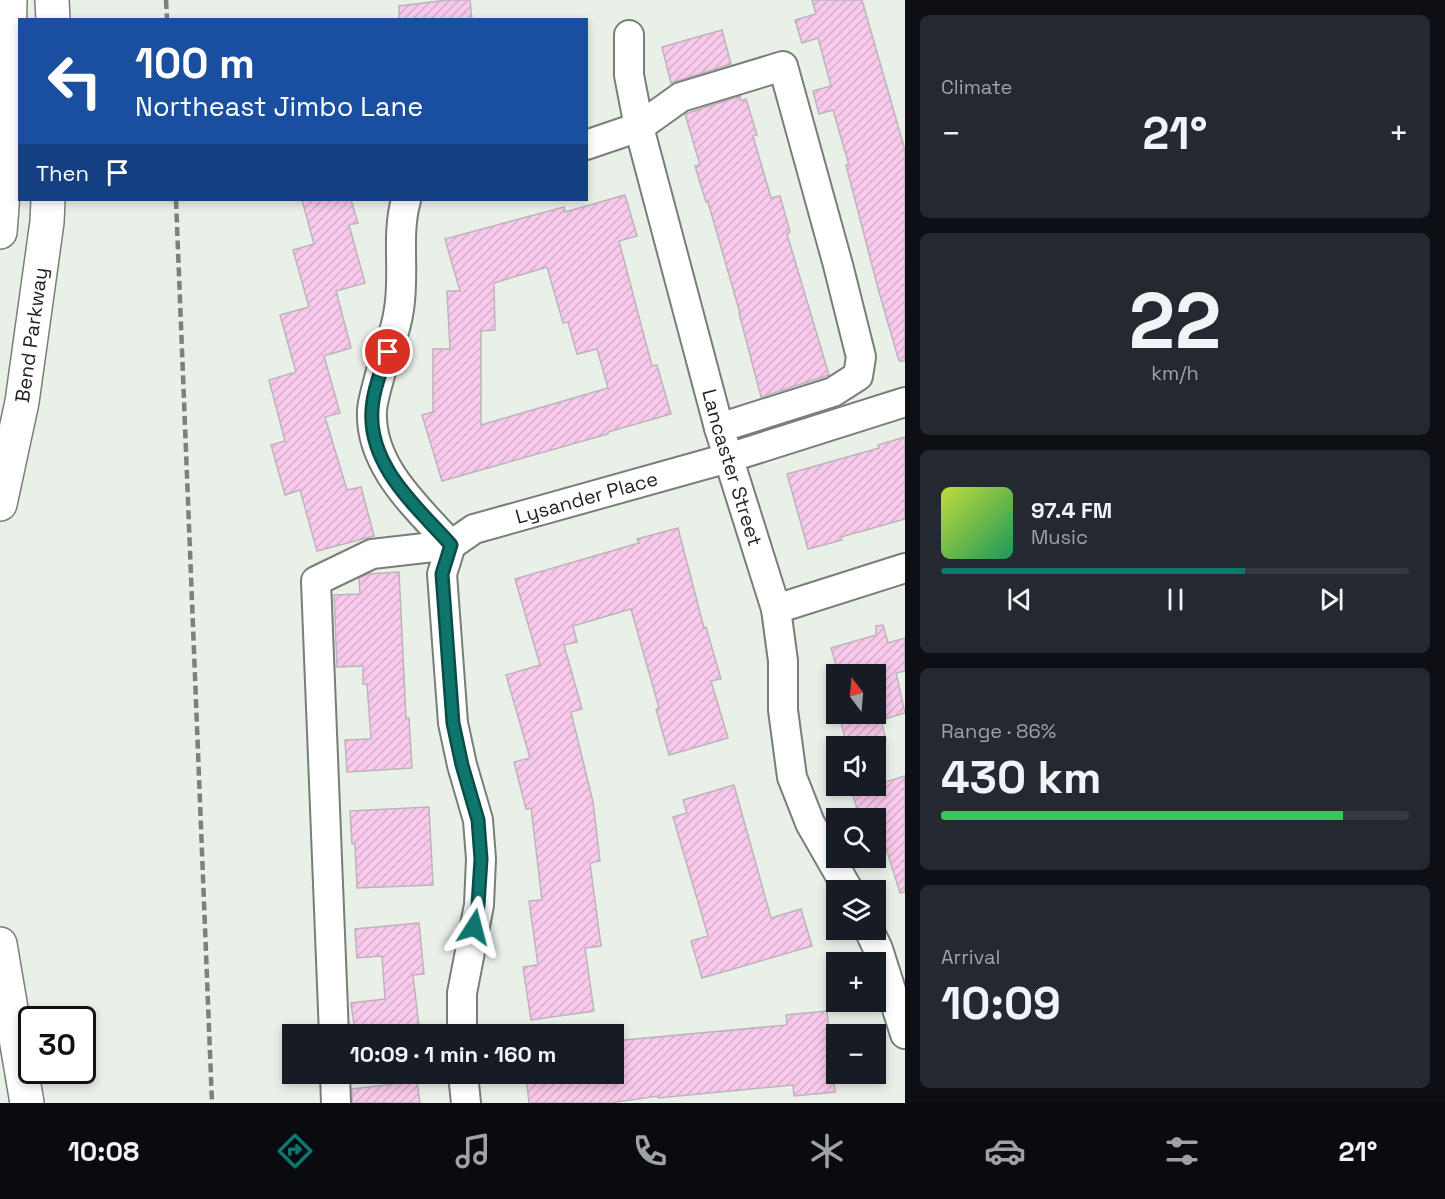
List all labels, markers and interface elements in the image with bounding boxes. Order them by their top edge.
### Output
text: 100 m [135,37,255,90]
icon: left [36,42,114,120]
text: Climate [941,74,1012,100]
text: Northeast Jimbo Lane [135,89,423,124]
text: 21° [1143,105,1207,162]
text: − [941,113,961,155]
text: + [1389,113,1409,155]
icon: arrive [101,156,134,189]
text: Then [36,159,89,187]
street label: Bend Parkway [9,266,54,404]
text: 22 [1129,271,1221,371]
pin [362,326,413,377]
icon: arrive [371,335,404,368]
text: km/h [1151,360,1199,386]
street label: Lancaster Street [696,386,768,549]
street label: Lysander Place [512,465,661,530]
text: 97.4 FM [1031,496,1112,524]
text: Music [1031,524,1088,550]
icon: previous [1003,583,1036,616]
icon: pause [1159,583,1192,616]
icon: next [1315,583,1348,616]
north arrow [826,664,886,724]
map controls [826,664,886,1084]
text: Range · 86% [941,718,1056,744]
button: sound [826,736,886,796]
text: 430 km [941,749,1101,806]
button: search [826,808,886,868]
button: layers [826,880,886,940]
position arrow [442,895,506,959]
text: Arrival [941,944,1000,970]
button: + [826,952,886,1012]
text: 10:09 [941,975,1061,1032]
speed limit sign: 30 [18,1006,96,1084]
button: − [826,1024,886,1084]
text: 10:09 · 1 min · 160 m [350,1040,556,1068]
icon: directions [274,1130,316,1172]
icon: music [452,1130,494,1172]
icon: phone [629,1130,671,1172]
icon: climate [806,1130,848,1172]
icon: car [984,1130,1026,1172]
icon: filters [1161,1130,1203,1172]
text: 10:08 [68,1134,139,1169]
text: 21° [1338,1134,1377,1169]

